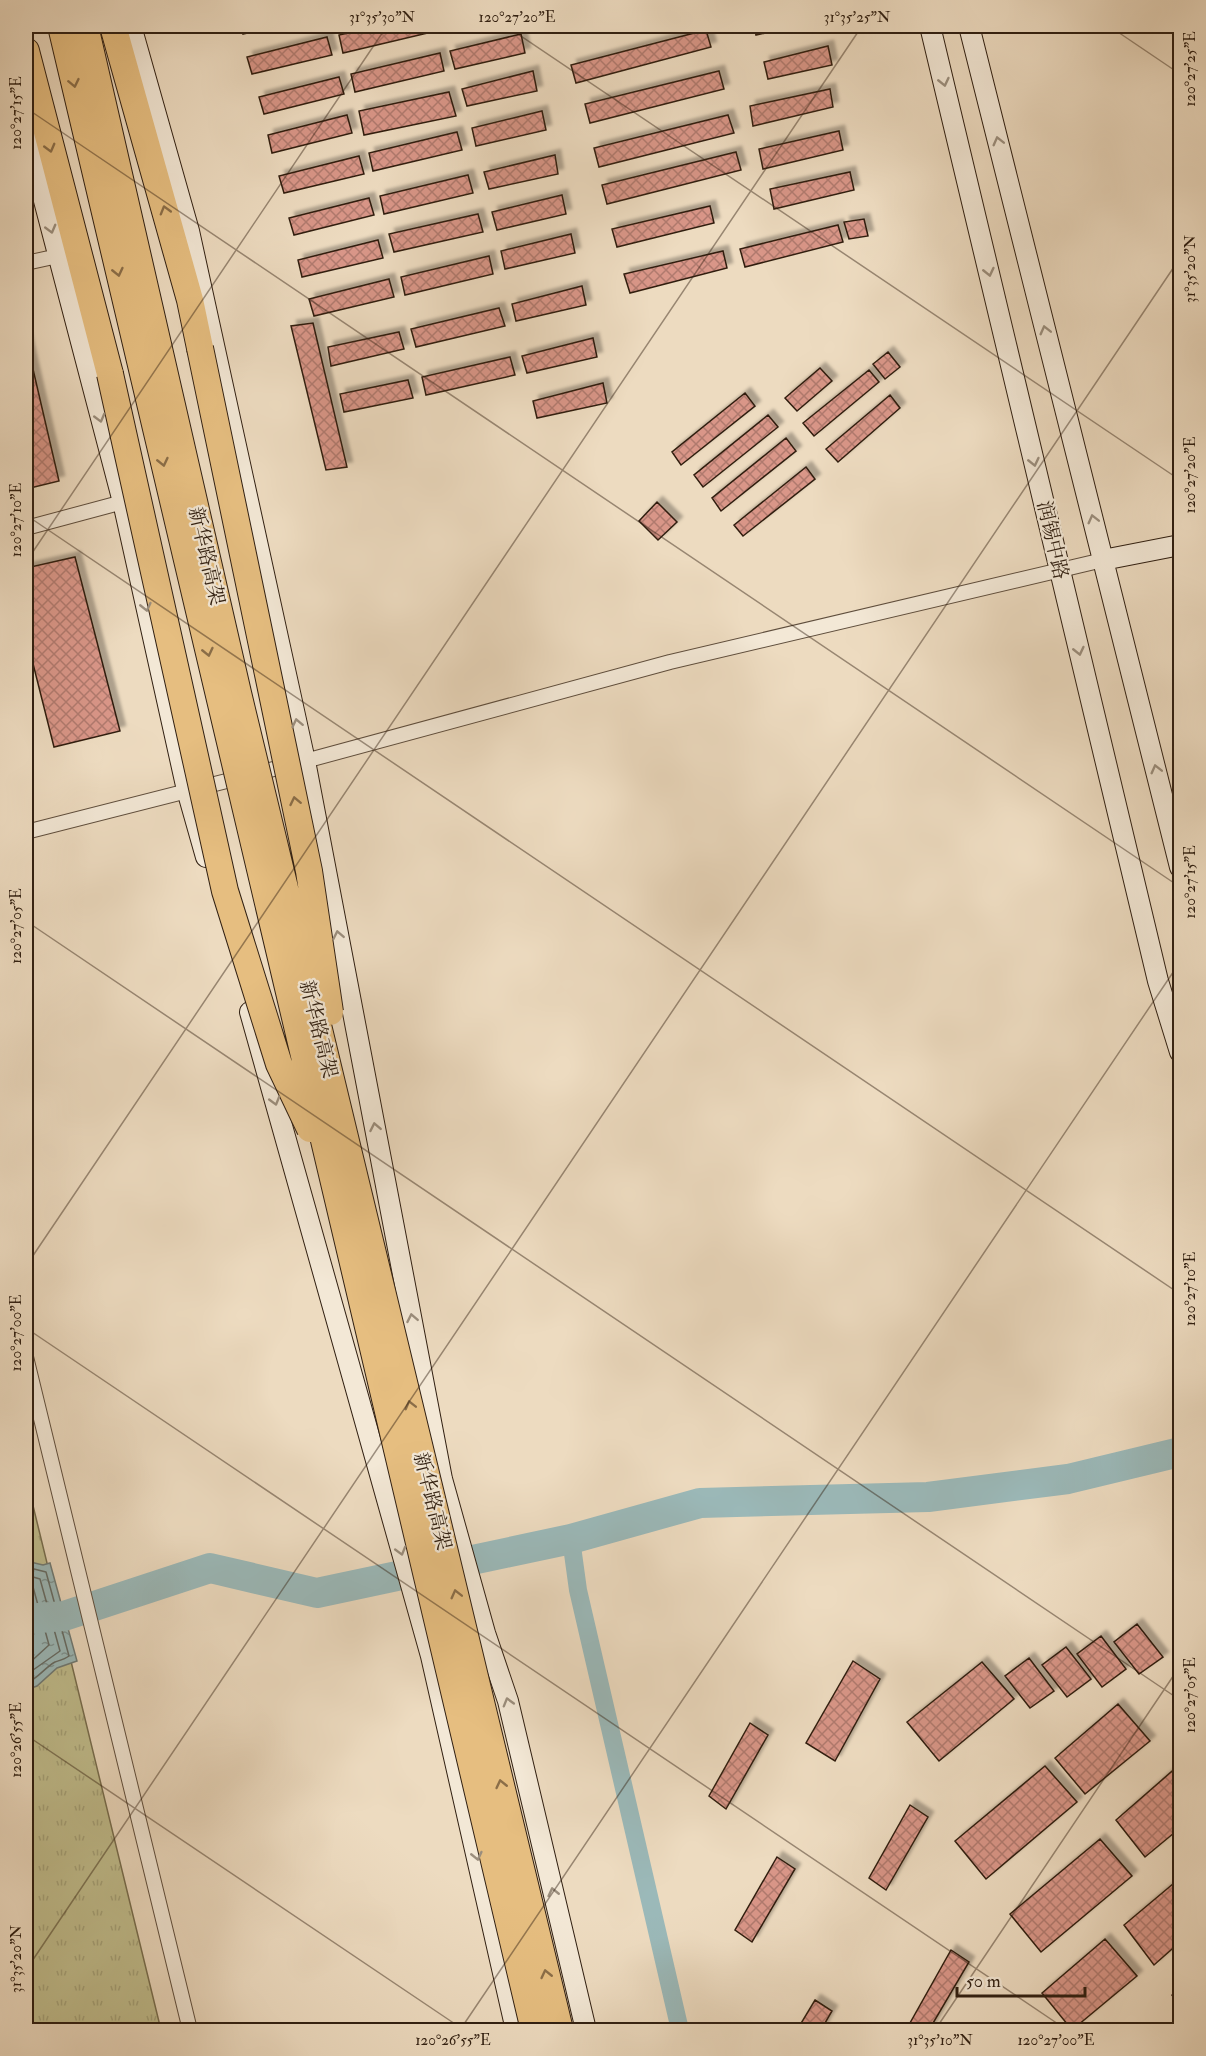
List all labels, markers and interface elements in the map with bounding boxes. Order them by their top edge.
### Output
text: 31°35'30"N [349,8,416,27]
text: 120°27'20"E [479,8,556,27]
text: 31°35'25"N [824,8,891,27]
text: 120°27'25"E [1181,31,1200,107]
text: 120°27'15"E [7,76,26,150]
one-way arrow [66,77,79,87]
one-way arrow [936,77,949,87]
one-way arrow [992,136,1005,146]
one-way arrow [43,143,56,153]
one-way arrow [160,205,172,216]
one-way arrow [43,224,56,234]
text: 31°35'20"N [1181,234,1200,303]
one-way arrow [111,267,124,277]
one-way arrow [981,267,994,277]
one-way arrow [1040,325,1053,335]
one-way arrow [93,413,106,423]
text: 120°27'20"E [1181,436,1200,513]
one-way arrow [156,457,169,467]
one-way arrow [1027,457,1040,467]
text: 120°27'10"E [7,483,26,557]
street label: 润锡中路 [1031,498,1074,582]
street label: 新华路高架 [183,505,230,608]
one-way arrow [1088,514,1100,525]
one-way arrow [139,602,152,612]
one-way arrow [1072,646,1085,656]
one-way arrow [201,647,214,657]
one-way arrow [291,718,304,728]
one-way arrow [1151,764,1163,775]
one-way arrow [289,796,302,806]
text: 120°27'15"E [1181,845,1200,919]
text: 120°27'05"E [7,888,26,964]
one-way arrow [332,930,345,940]
street label: 新华路高架 [294,978,343,1081]
one-way arrow [268,1095,280,1106]
one-way arrow [369,1122,382,1132]
text: 120°27'10"E [1181,1252,1200,1326]
text: 120°27'00"E [7,1294,26,1371]
one-way arrow [406,1313,419,1323]
one-way arrow [404,1400,417,1410]
street label: 新华路高架 [408,1450,457,1553]
one-way arrow [394,1546,407,1556]
one-way arrow [450,1590,463,1600]
text: 120°27'05"E [1181,1657,1200,1733]
one-way arrow [503,1697,515,1708]
text: 120°26'55"E [7,1702,26,1778]
one-way arrow [496,1779,509,1789]
one-way arrow [469,1851,482,1861]
one-way arrow [548,1887,561,1897]
text: 31°35'20"N [7,1924,26,1993]
scale bar [957,1960,1084,1998]
one-way arrow [541,1969,554,1979]
text: 50 m [966,1970,1001,1993]
text: 120°26'55"E [415,2031,491,2050]
text: 31°35'10"N [907,2031,973,2050]
text: 120°27'00"E [1018,2031,1095,2050]

